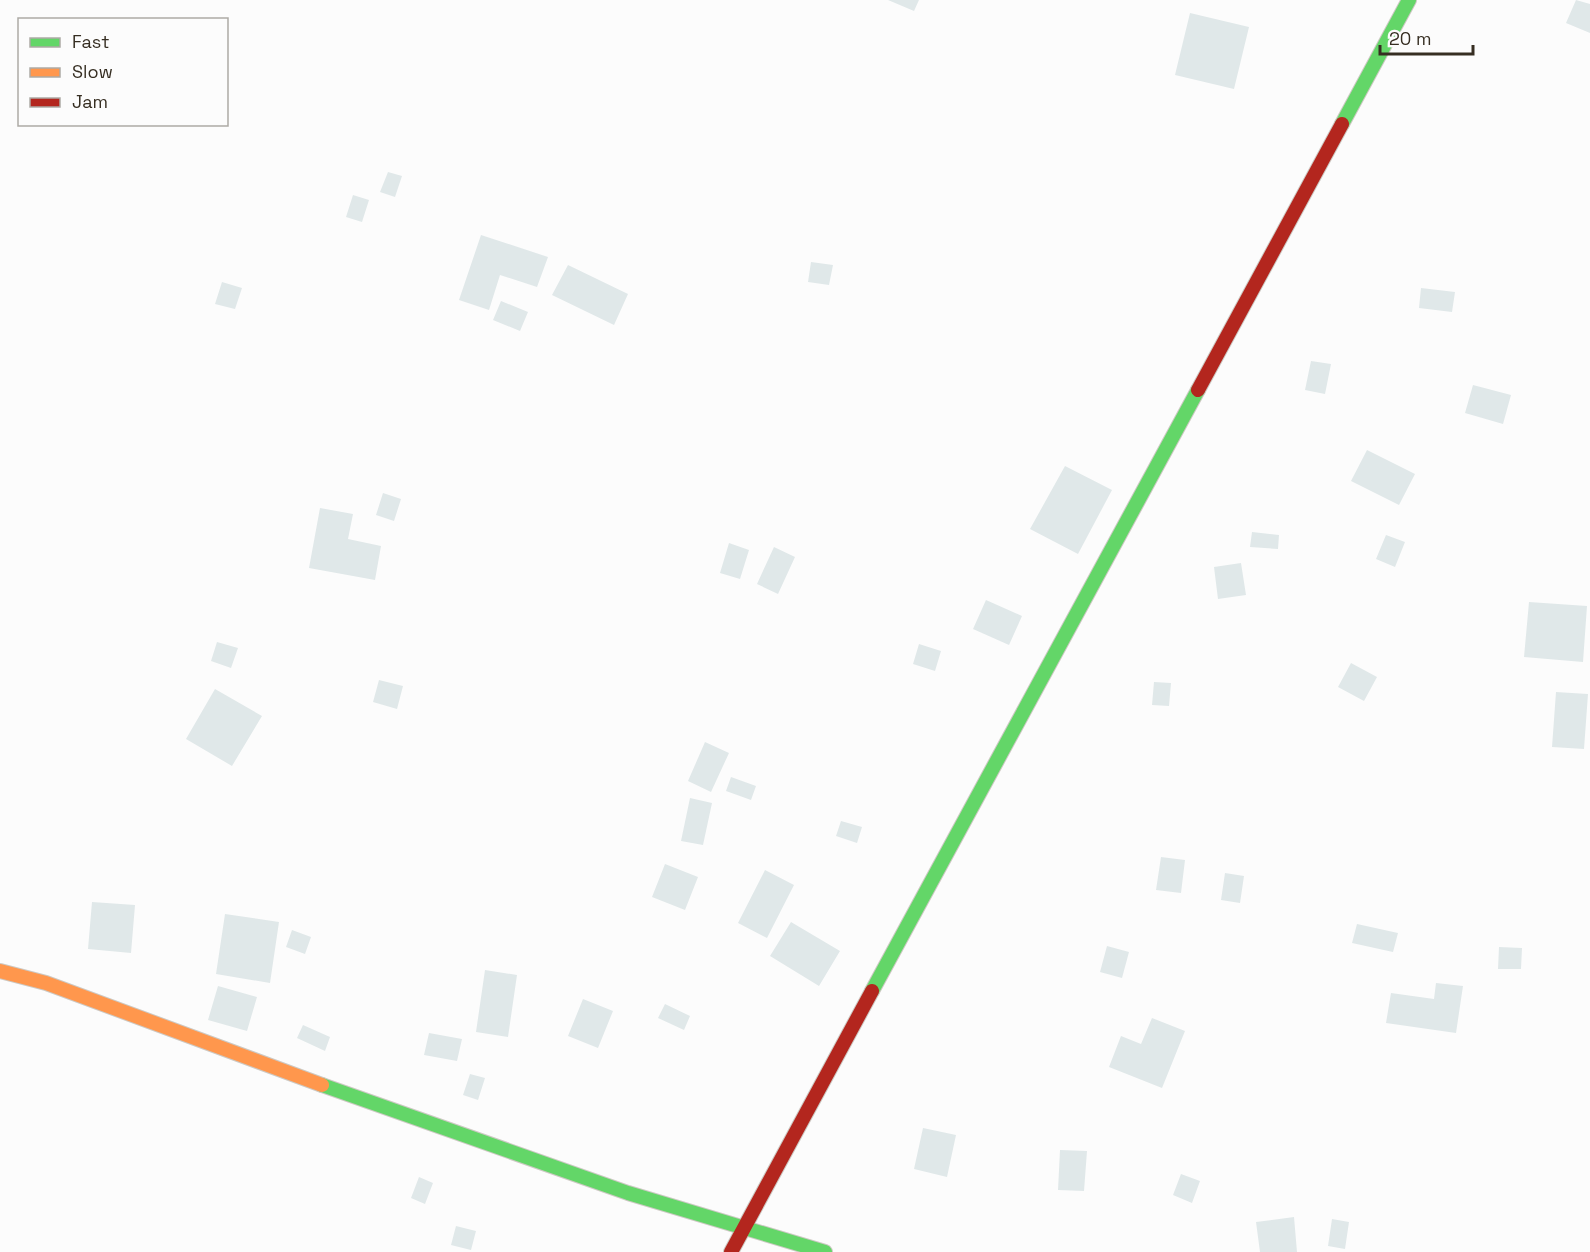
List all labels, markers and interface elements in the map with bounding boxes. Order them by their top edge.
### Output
legend [18,18,228,126]
scale bar [1380,18,1473,56]
text: 20 m [1389,27,1432,50]
text: Fast [72,30,109,53]
text: Slow [72,60,113,83]
text: Jam [72,90,108,113]

